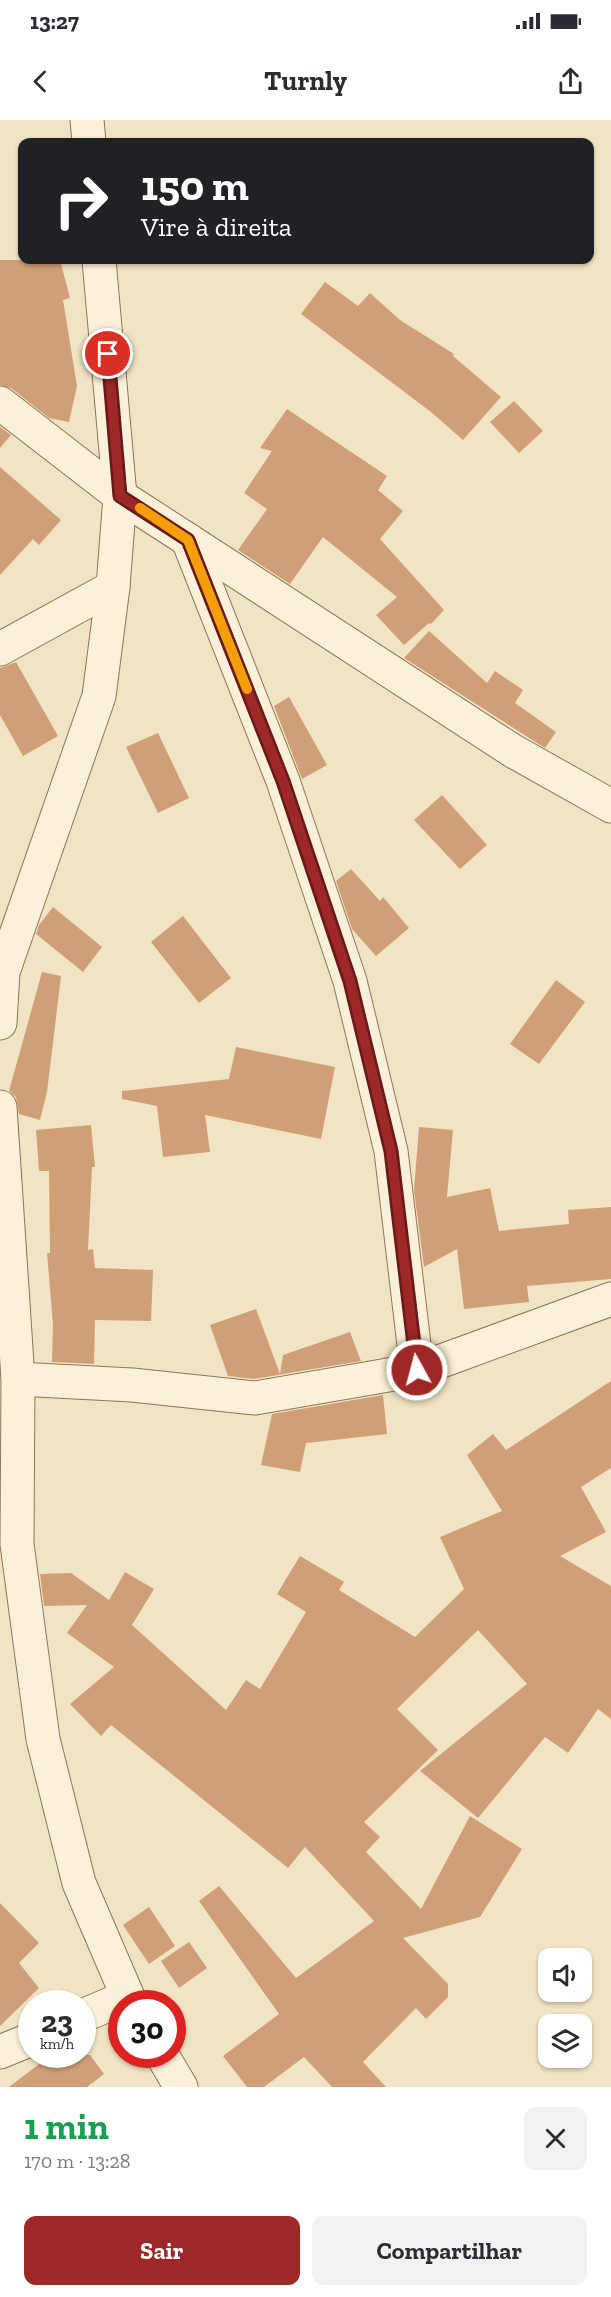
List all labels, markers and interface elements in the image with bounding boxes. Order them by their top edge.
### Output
text: 13:27 [30,8,79,35]
icon: back [24,65,57,98]
text: Turnly [264,65,347,97]
icon: share [554,65,587,98]
text: 150 m [141,160,249,211]
icon: right [42,162,120,240]
text: Vire à direita [141,211,292,243]
pin [82,328,133,379]
icon: arrive [91,337,124,370]
position arrow [385,1338,449,1402]
map controls [538,1948,592,2068]
button: sound [538,1948,592,2002]
speed limit sign: 30 [108,1990,186,2068]
text: 23 [41,2004,73,2040]
button: layers [538,2014,592,2068]
text: km/h [40,2035,74,2053]
text: 1 min [24,2105,109,2148]
button: close [524,2107,587,2170]
text: 170 m · 13:28 [24,2149,131,2173]
button: Sair [24,2216,300,2285]
button: Compartilhar [312,2216,587,2285]

